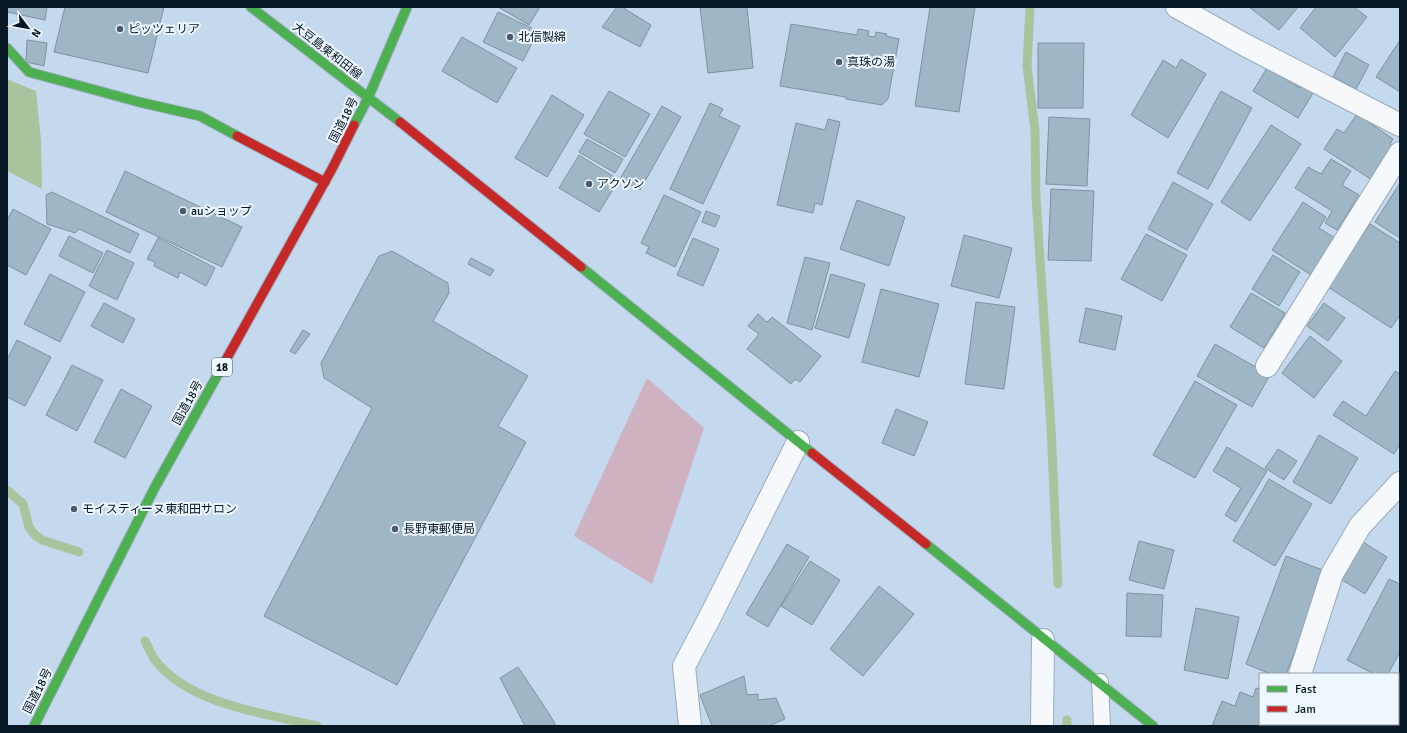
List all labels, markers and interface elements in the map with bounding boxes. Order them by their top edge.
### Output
north arrow [8,8,48,48]
street label: 大豆島東和田線 [289,19,365,83]
place label: ピッツェリア [128,22,200,37]
marker: ピッツェリア [115,24,125,34]
text: N [29,26,44,40]
place label: 北信製綿 [518,30,566,45]
marker: 北信製綿 [505,32,515,42]
place label: 真珠の湯 [847,55,895,70]
marker: 真珠の湯 [834,57,844,67]
street label: 国道18号 [326,95,362,145]
place label: アクソン [597,177,644,192]
marker: アクソン [584,179,594,189]
place label: auショップ [191,204,252,219]
marker: auショップ [178,206,188,216]
road number: 18 [212,358,232,376]
street label: 国道18号 [170,378,206,428]
place label: モイスティーヌ東和田サロン [82,502,237,517]
marker: モイスティーヌ東和田サロン [69,504,79,514]
place label: 長野東郵便局 [403,522,475,537]
marker: 長野東郵便局 [390,524,400,534]
street label: 国道18号 [20,666,56,716]
legend [1259,673,1399,725]
text: Fast [1295,682,1316,697]
text: Jam [1295,702,1316,717]

